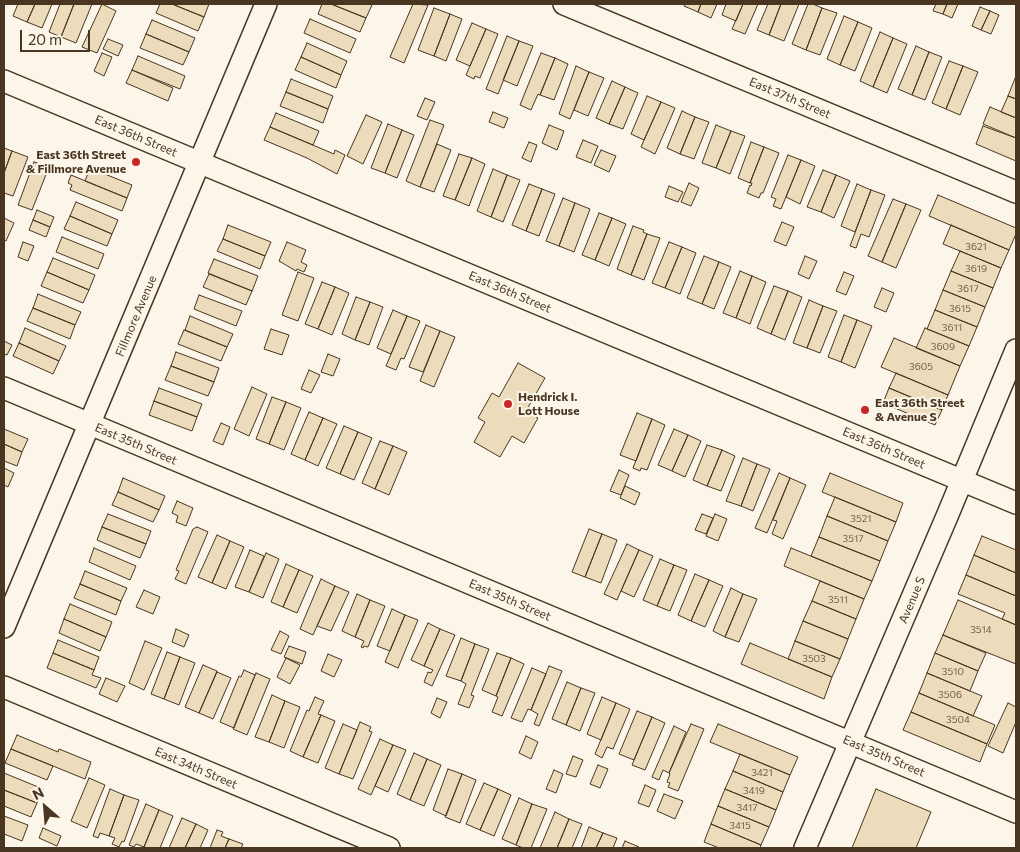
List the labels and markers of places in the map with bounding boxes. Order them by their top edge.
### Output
place label: East 36th Street & Fillmore Avenue [26,148,126,176]
marker: East 36th Street & Fillmore Avenue [130,156,142,168]
place label: Hendrick I. Lott House [518,390,579,418]
place label: East 36th Street & Avenue S [875,396,965,424]
marker: Hendrick I. Lott House [502,398,514,410]
marker: East 36th Street & Avenue S [859,404,871,416]

